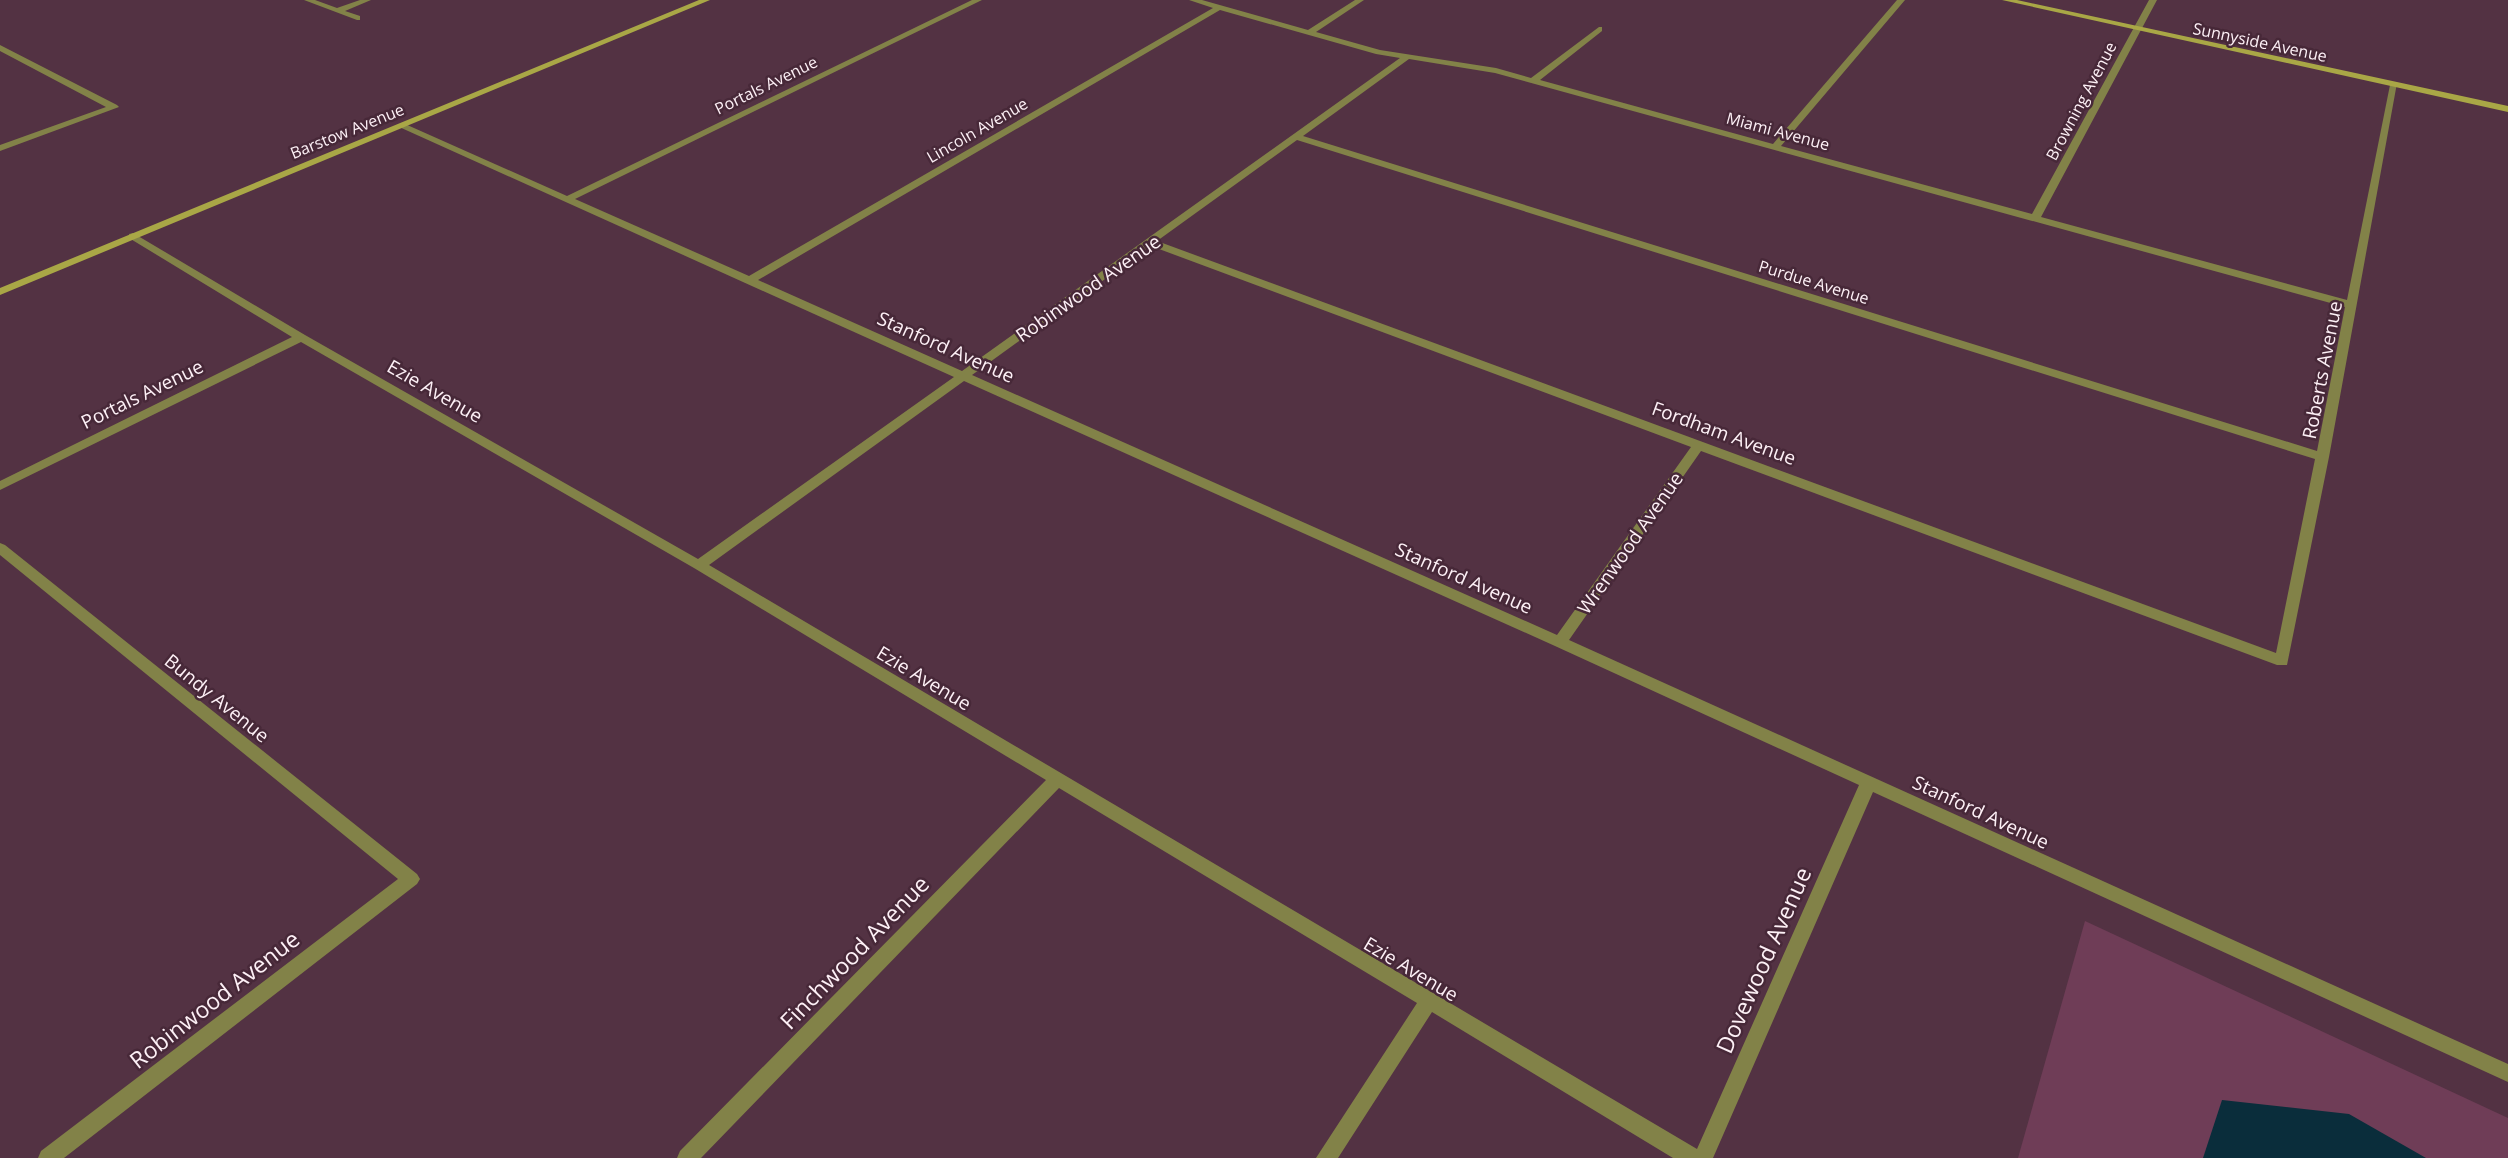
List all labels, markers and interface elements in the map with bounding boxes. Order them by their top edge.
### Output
street label: Sunnyside Avenue [2191,17,2329,67]
street label: Browning Avenue [2041,38,2121,164]
street label: Portals Avenue [711,51,821,119]
street label: Lincoln Avenue [922,92,1032,168]
street label: Barstow Avenue [287,98,407,164]
street label: Miami Avenue [1724,107,1832,155]
street label: Robinwood Avenue [1010,228,1166,348]
street label: Purdue Avenue [1756,255,1872,309]
street label: Roberts Avenue [2296,299,2348,441]
street label: Stanford Avenue [873,305,1019,389]
street label: Portals Avenue [77,353,207,435]
street label: Ezie Avenue [383,353,487,429]
street label: Fordham Avenue [1648,395,1800,471]
street label: Wrenwood Avenue [1571,467,1689,619]
street label: Stanford Avenue [1391,536,1537,620]
street label: Ezie Avenue [872,640,976,716]
street label: Bundy Avenue [159,648,275,748]
street label: Stanford Avenue [1909,769,2053,855]
street label: Dovewood Avenue [1708,862,1818,1058]
street label: Finchwood Avenue [772,868,936,1036]
street label: Robinwood Avenue [122,922,306,1076]
street label: Ezie Avenue [1359,931,1463,1007]

